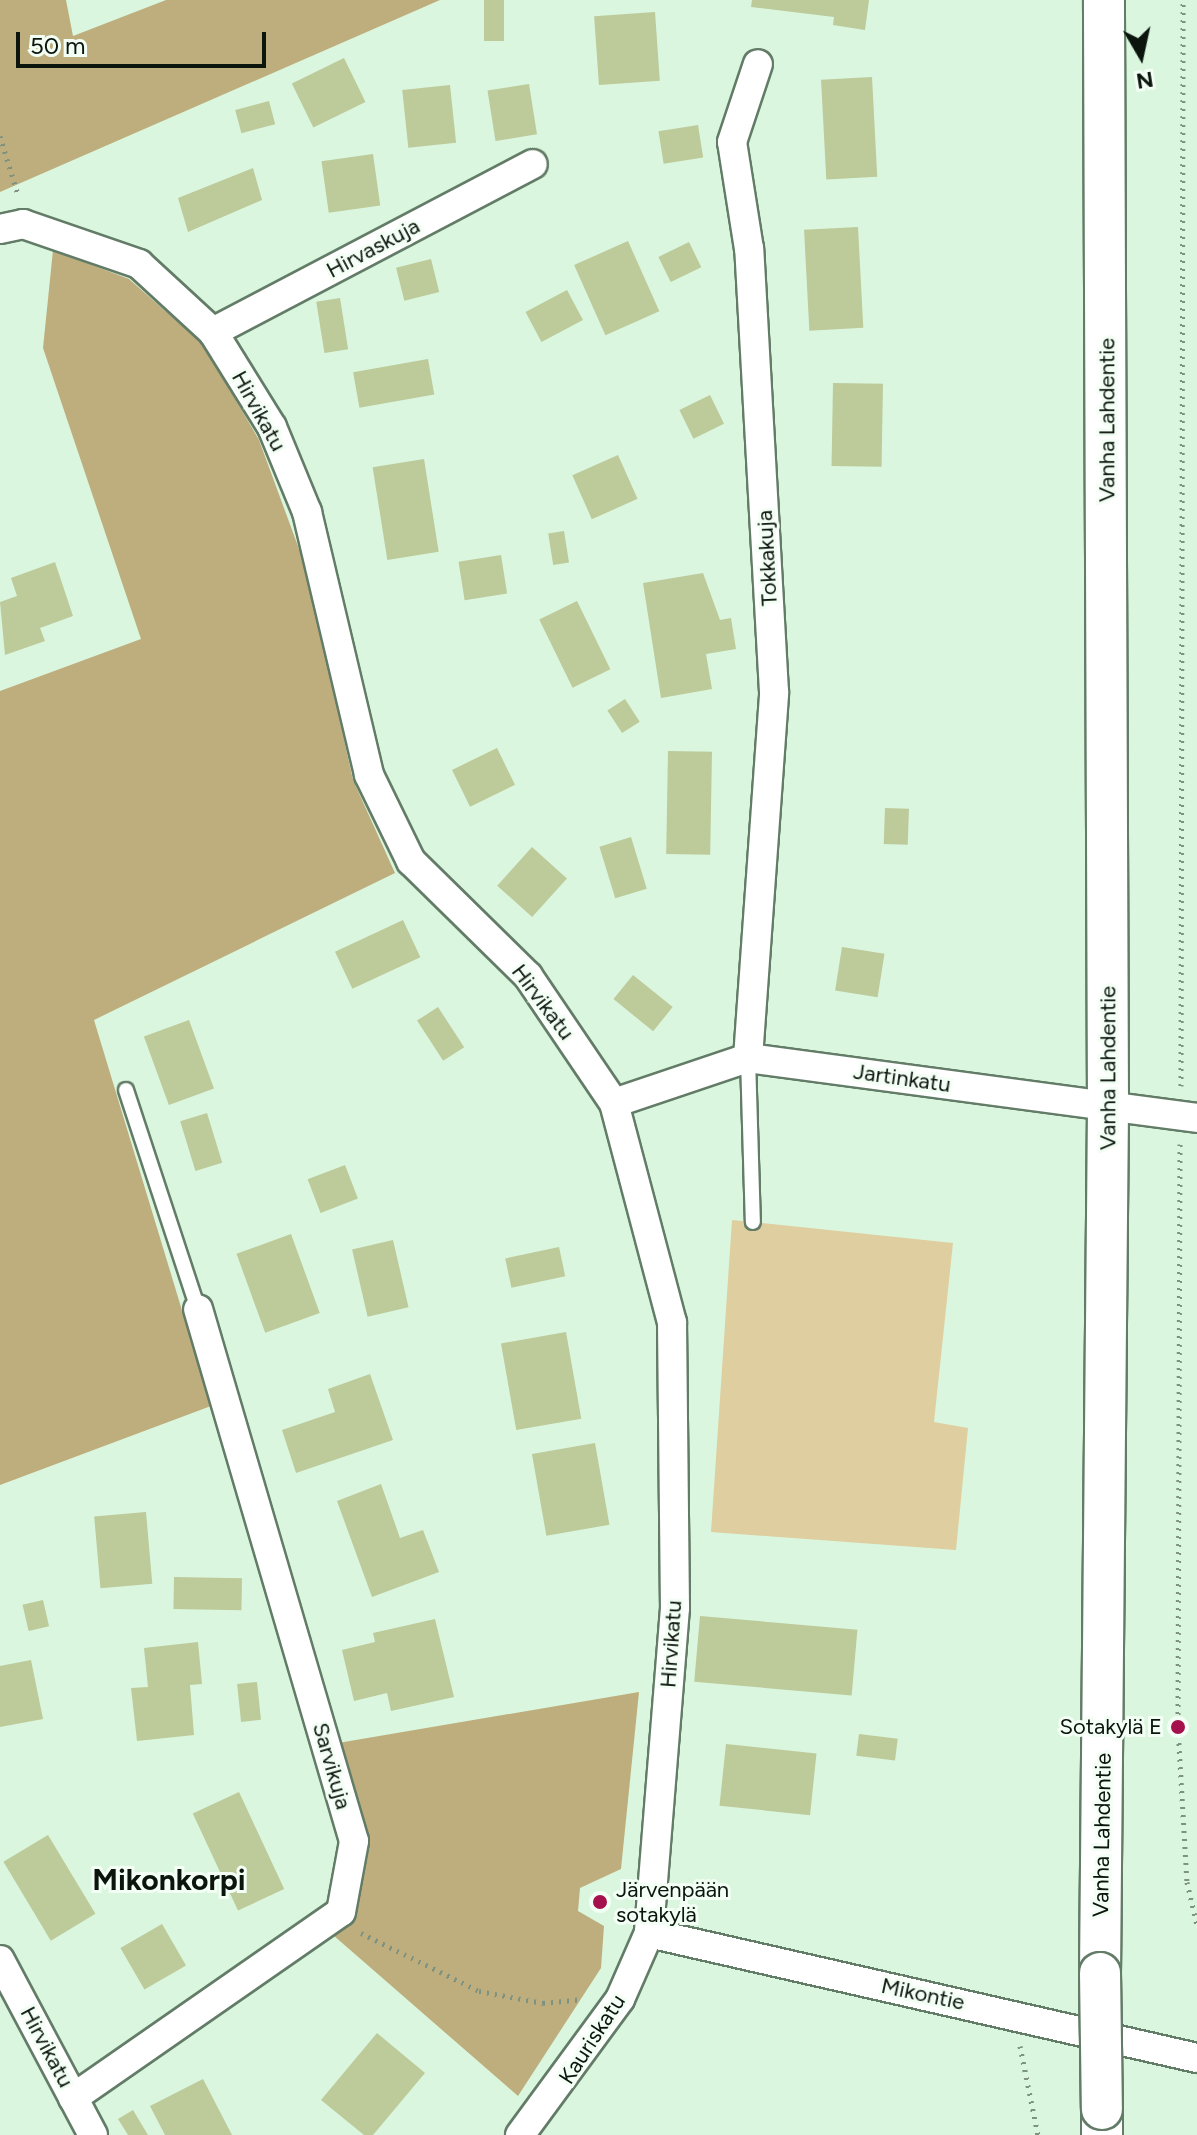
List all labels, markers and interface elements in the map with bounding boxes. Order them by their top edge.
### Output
scale bar [20,16,270,66]
north arrow [1101,16,1181,96]
text: 50 m [30,31,86,60]
text: N [1134,66,1155,95]
street label: Hirvaskuja [322,212,424,284]
street label: Vanha Lahdentie [1094,338,1120,502]
street label: Hirvikatu [226,366,292,456]
street label: Tokkakuja [751,509,783,607]
street label: Hirvikatu [506,959,580,1045]
street label: Vanha Lahdentie [1095,986,1121,1150]
street label: Jartinkatu [852,1058,952,1098]
street label: Hirvikatu [655,1599,687,1689]
place label: Sotakylä E [1060,1714,1162,1740]
marker: Sotakylä E [1169,1718,1187,1736]
street label: Sarvikuja [307,1720,357,1812]
street label: Vanha Lahdentie [1087,1753,1117,1917]
district label: Mikonkorpi [92,1862,246,1898]
place label: Järvenpään sotakylä [616,1876,729,1928]
marker: Järvenpään sotakylä [591,1893,609,1911]
street label: Mikontie [879,1972,967,2016]
street label: Kauriskatu [553,1989,631,2089]
street label: Hirvikatu [15,2002,79,2092]

